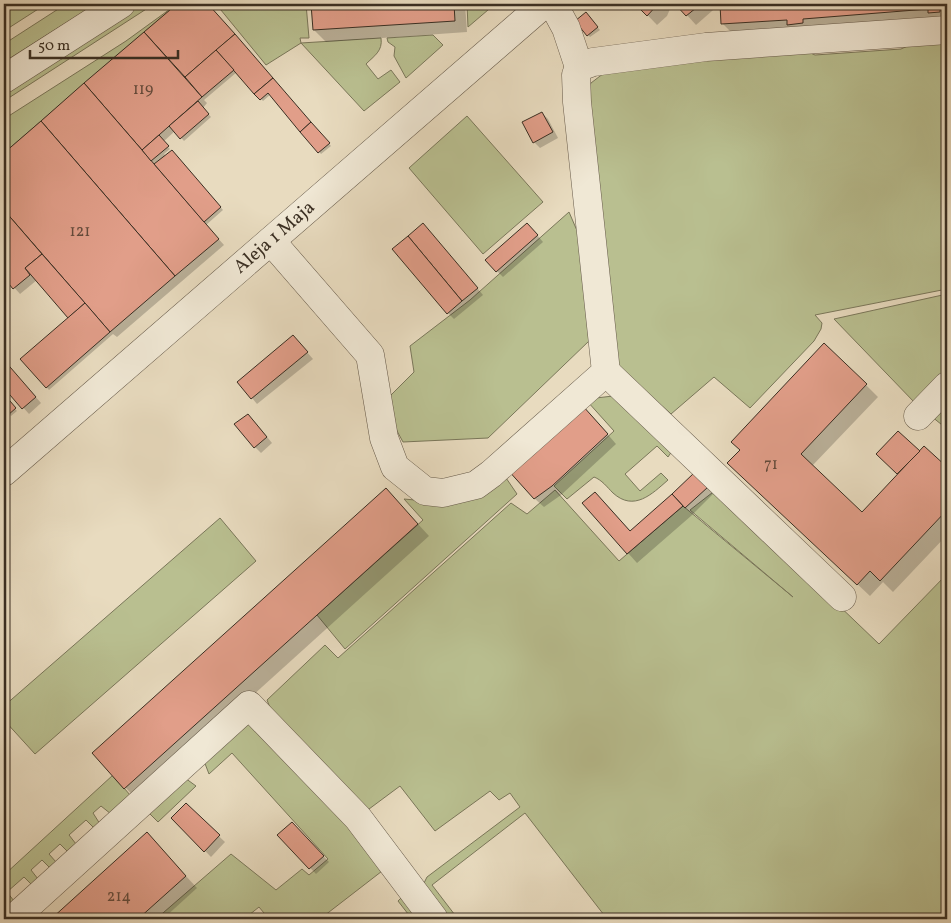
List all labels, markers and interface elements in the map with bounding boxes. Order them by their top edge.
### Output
scale bar [30,28,178,60]
text: 50 m [38,36,70,57]
house number: 119 [133,79,153,101]
street label: Aleja 1 Maja [228,195,321,280]
house number: 121 [69,221,91,243]
house number: 71 [764,454,778,476]
house number: 214 [107,886,131,908]

